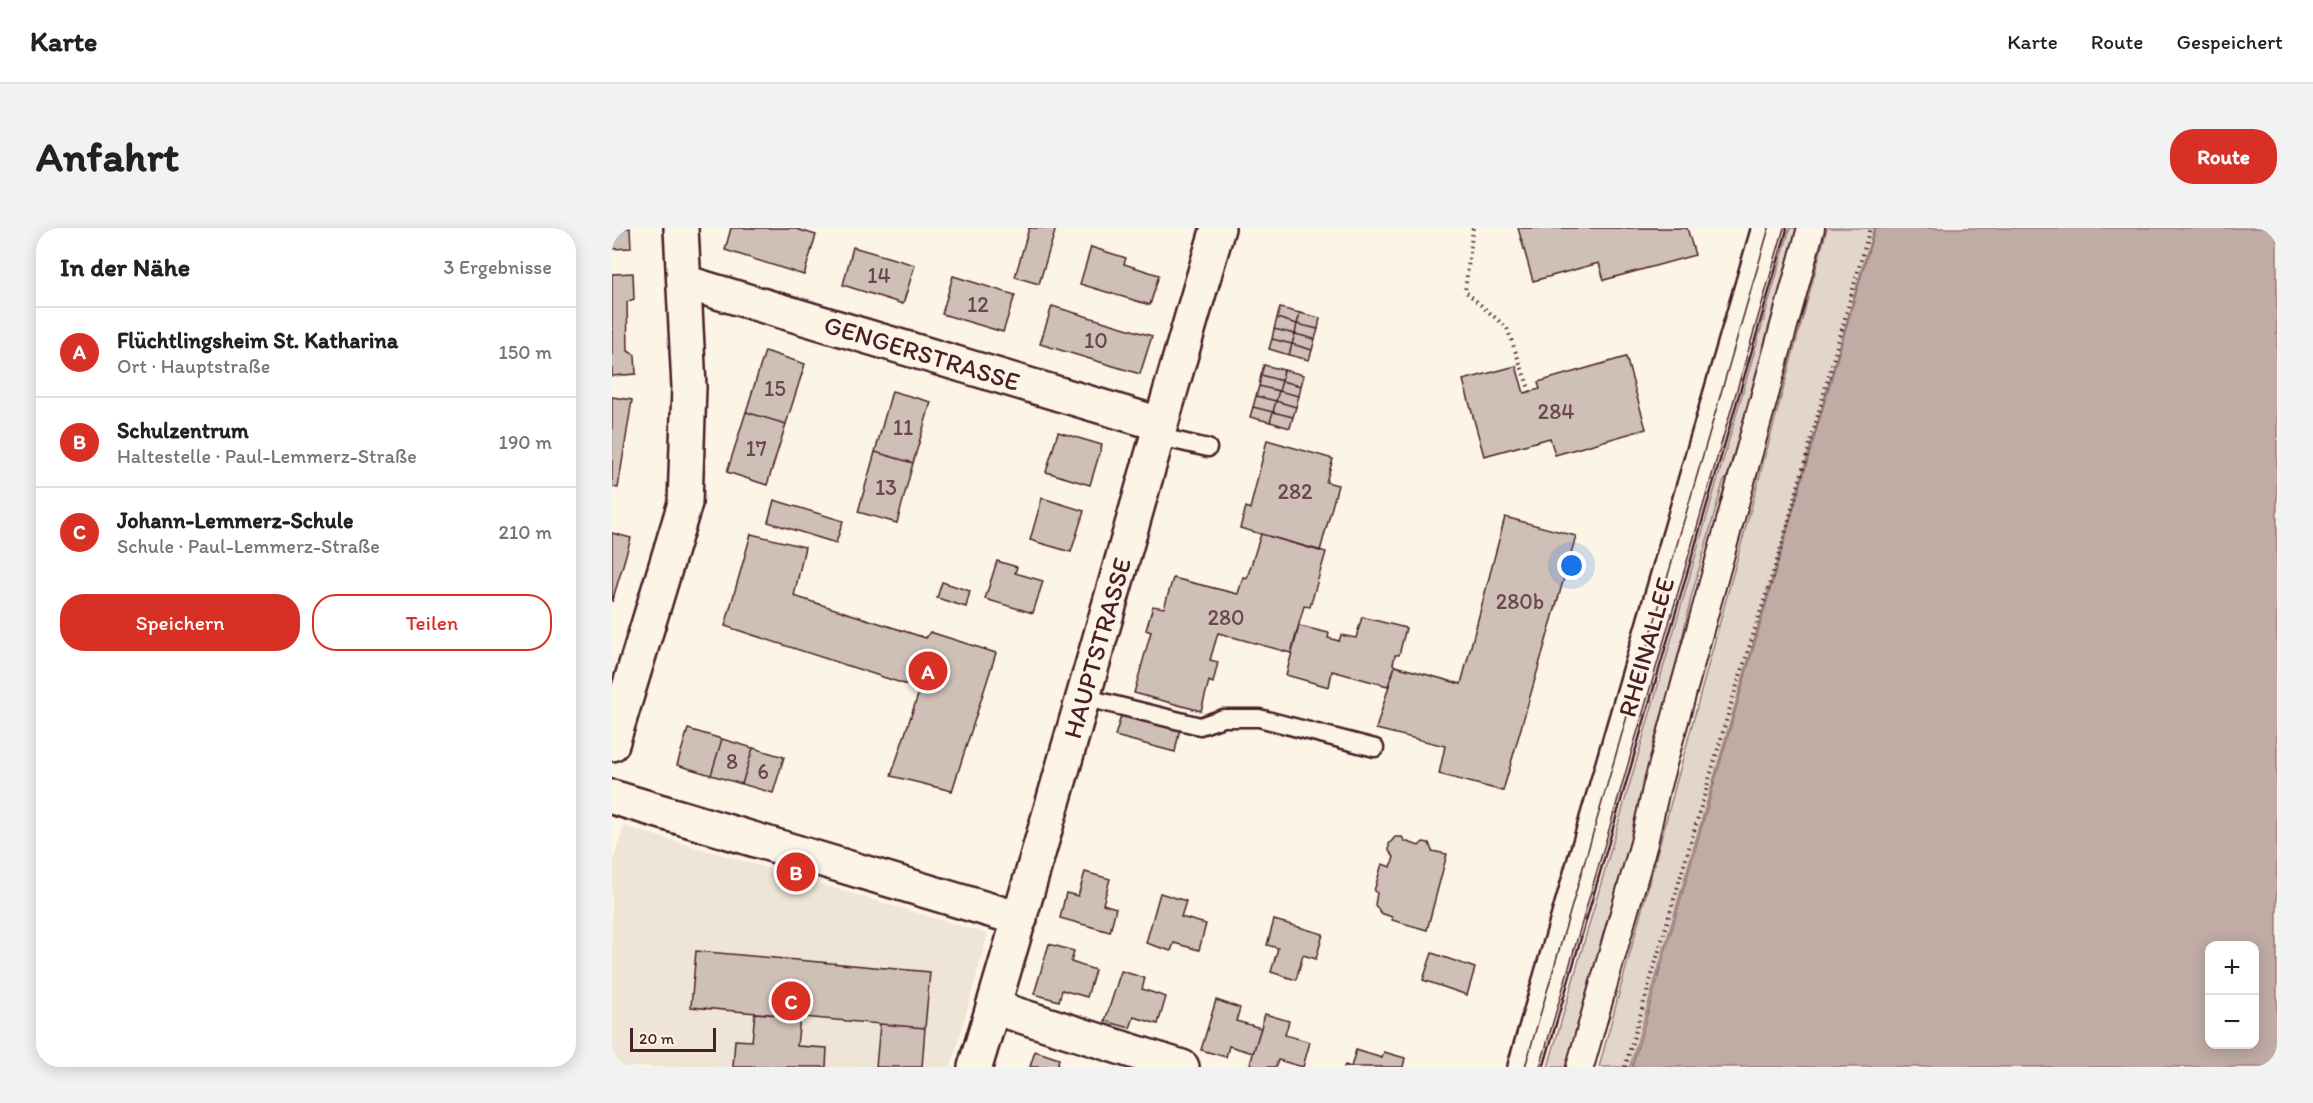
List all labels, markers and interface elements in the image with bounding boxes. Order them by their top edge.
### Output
text: Karte [30,24,97,58]
text: Karte [2007,29,2058,54]
text: Route [2091,29,2144,54]
text: Gespeichert [2177,29,2283,54]
button: Route [2170,129,2277,184]
text: Anfahrt [36,131,179,182]
text: In der Nähe [60,251,190,283]
text: 3 Ergebnisse [444,255,552,279]
house number: 14 [867,262,891,289]
house number: 12 [967,291,989,318]
street label: GENGERSTRASSE [820,308,1024,398]
text: Flüchtlingsheim St. Katharina [117,327,398,354]
house number: 10 [1084,327,1108,354]
text: A [73,340,86,364]
text: 150 m [499,340,552,364]
text: Ort · Hauptstraße [117,354,270,378]
house number: 15 [764,375,786,402]
house number: 284 [1538,398,1574,425]
house number: 11 [893,414,913,441]
text: Schulzentrum [117,417,249,444]
text: B [73,430,86,454]
text: 190 m [499,430,552,454]
house number: 17 [745,435,767,462]
text: Haltestelle · Paul-Lemmerz-Straße [117,444,417,468]
house number: 13 [875,474,897,501]
house number: 282 [1277,478,1313,505]
text: Johann-Lemmerz-Schule [117,507,353,534]
text: C [73,520,86,544]
text: 210 m [499,520,552,544]
text: Schule · Paul-Lemmerz-Straße [117,534,380,558]
your location [1557,551,1586,580]
street label: HAUPTSTRASSE [1056,554,1138,742]
street label: RHEINALLEE [1611,573,1681,721]
house number: 280b [1496,588,1544,615]
button: Speichern [60,594,300,651]
button: Teilen [312,594,552,651]
house number: 280 [1207,604,1245,631]
pin: A [908,648,948,694]
house number: 8 [726,748,738,775]
house number: 6 [757,758,769,785]
pin: B [776,850,816,894]
map controls [2205,941,2259,1049]
button: + [2205,941,2259,995]
pin: C [772,978,810,1024]
button: − [2205,995,2259,1049]
scale bar [630,1025,716,1052]
text: 20 m [639,1029,674,1048]

